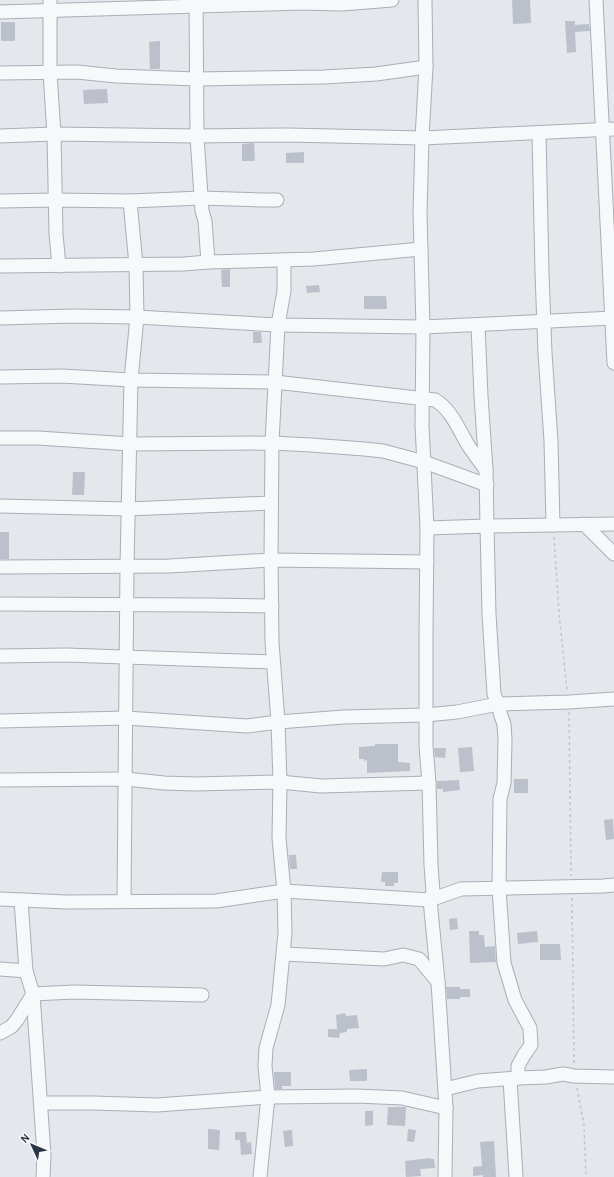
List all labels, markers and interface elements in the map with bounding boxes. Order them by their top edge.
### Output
north arrow [12,1125,52,1165]
text: N [19,1132,32,1145]

